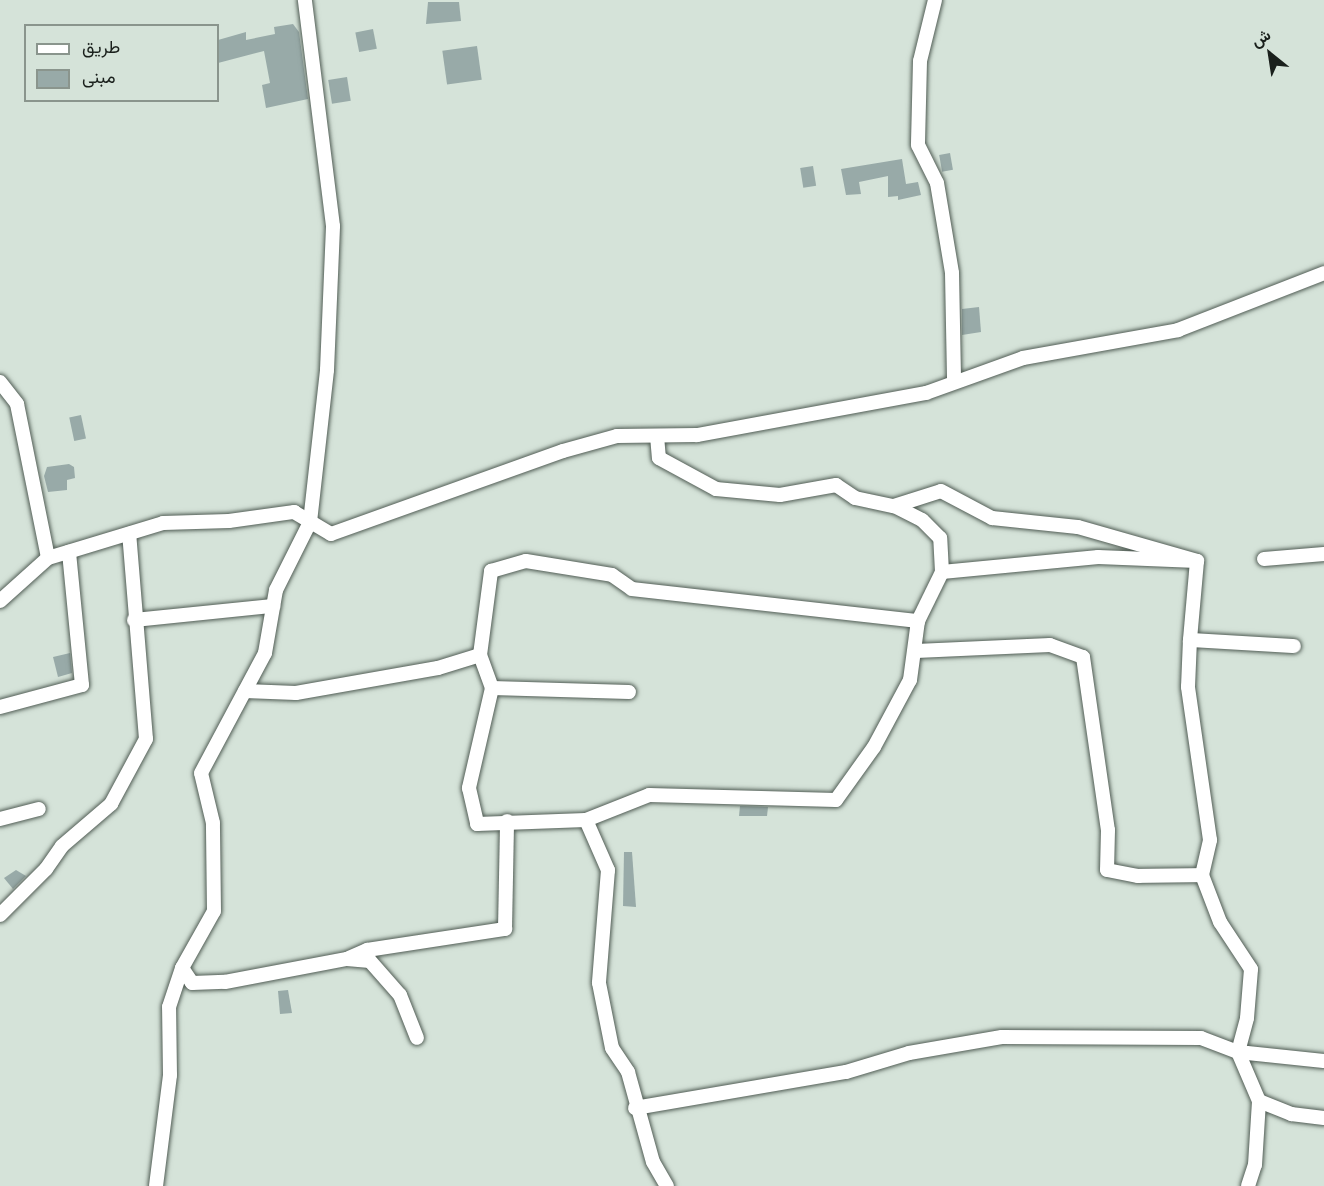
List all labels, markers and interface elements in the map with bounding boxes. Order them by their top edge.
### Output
legend [24,24,219,102]
north arrow [1240,24,1300,84]
text: ش [1248,25,1274,51]
text: طريق [82,36,120,58]
text: مبنى [82,66,116,88]

